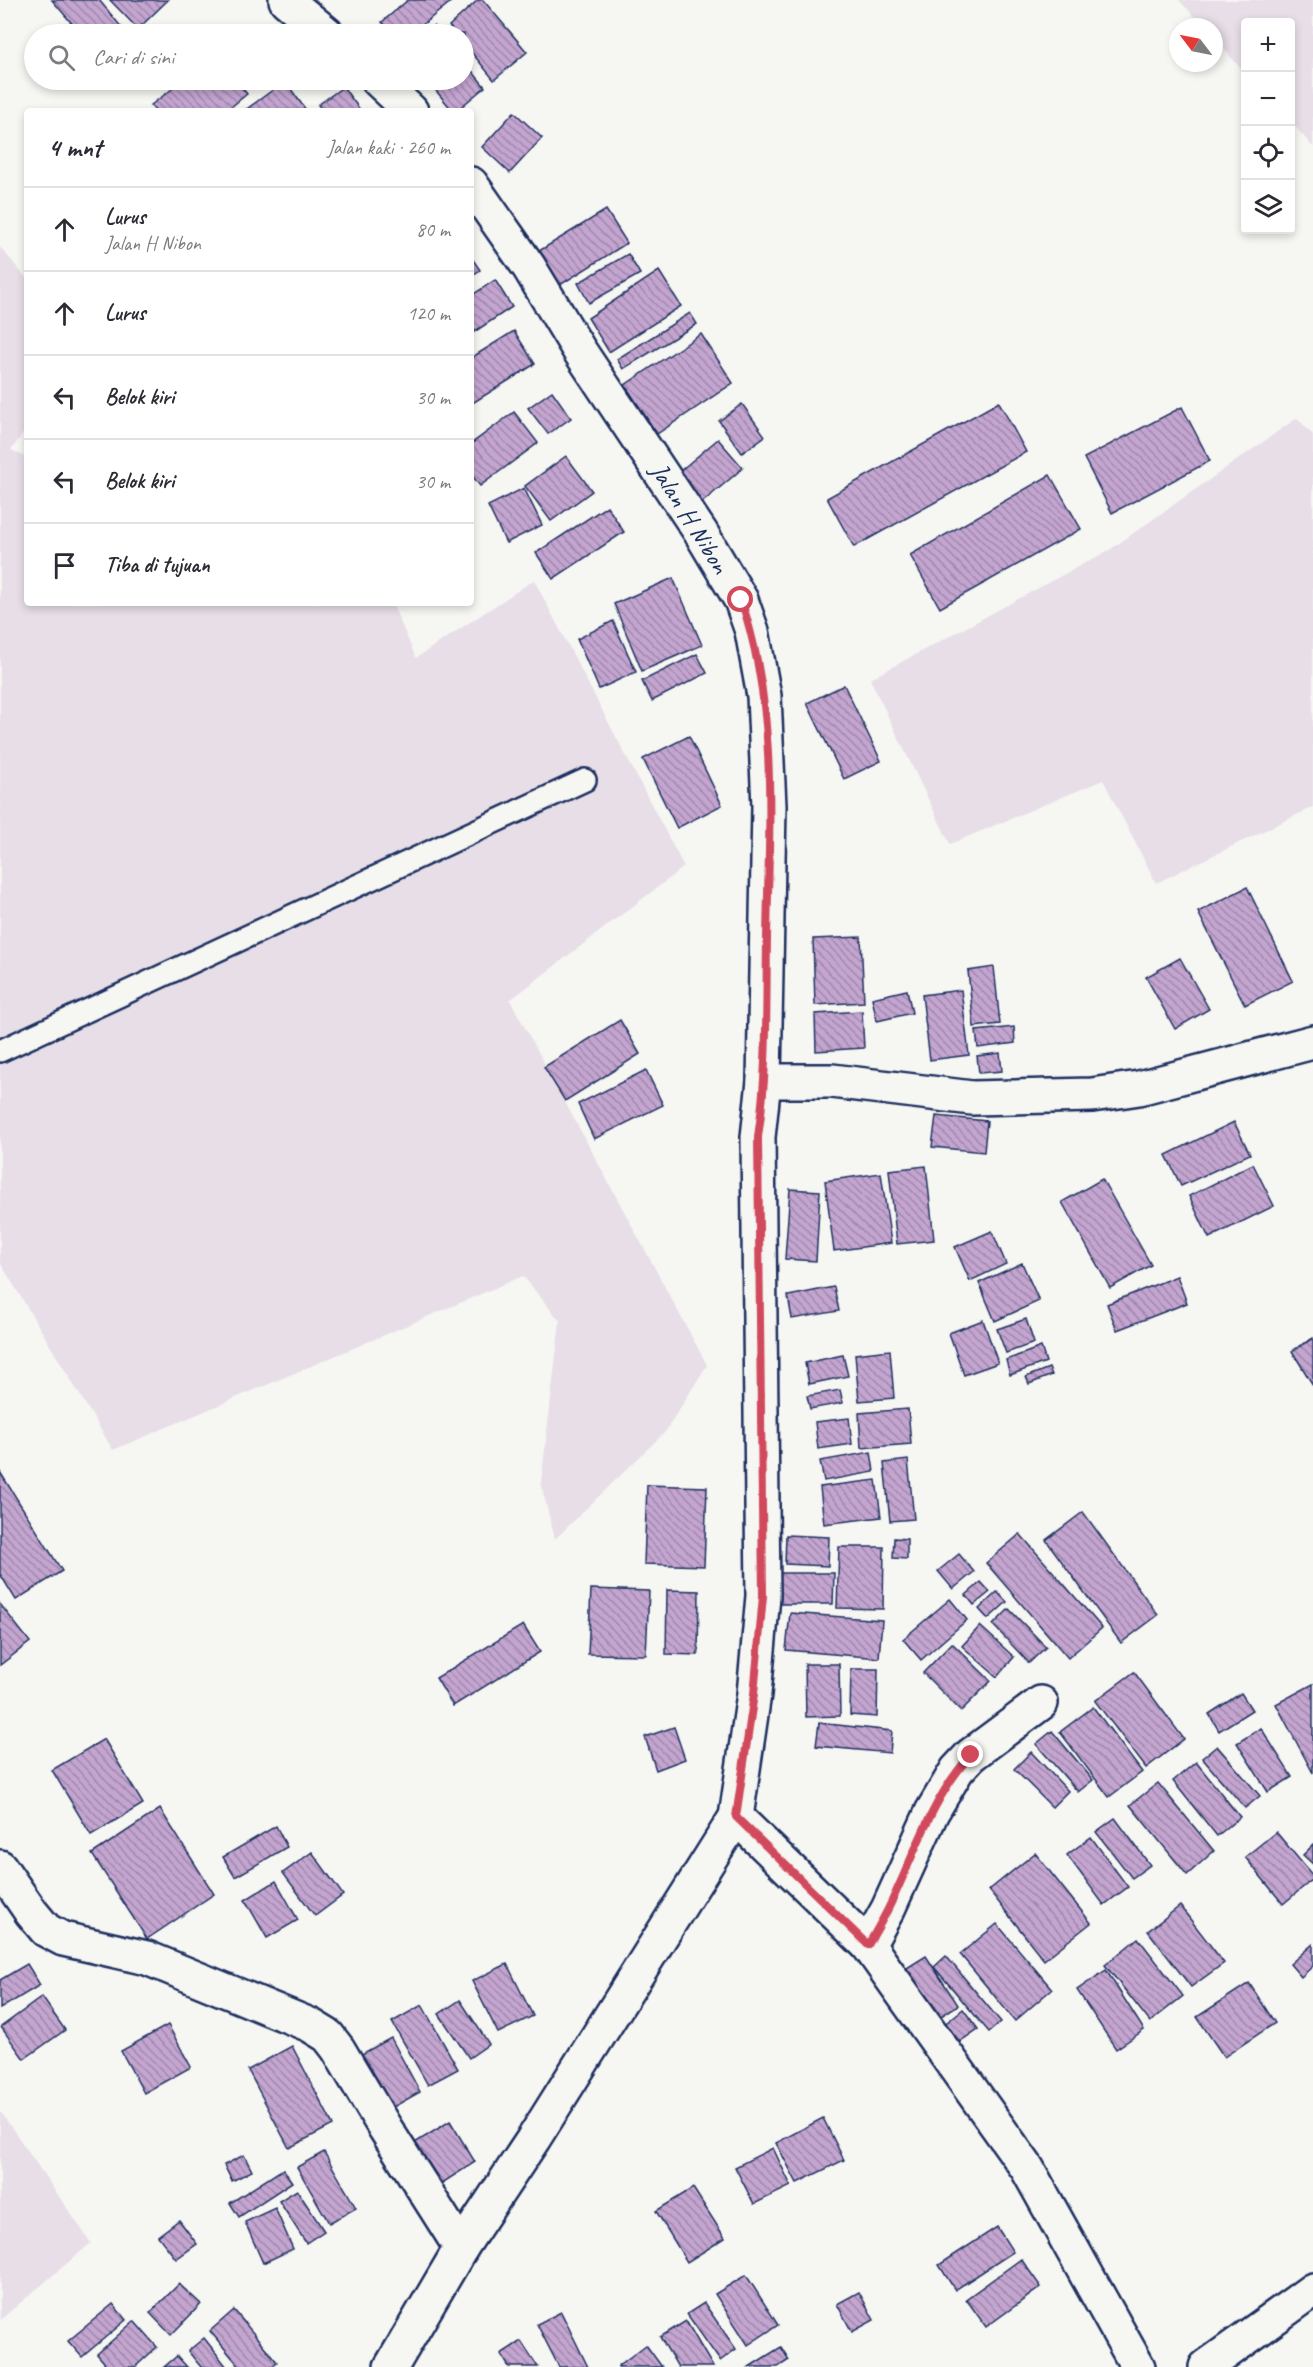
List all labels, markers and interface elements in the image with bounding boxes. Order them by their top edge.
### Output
north arrow [1169,18,1223,72]
map controls [1241,18,1295,234]
button: + [1241,18,1295,72]
search box [24,24,474,90]
icon: search [45,41,78,74]
text: Cari di sini [93,43,174,71]
button: − [1241,72,1295,126]
button: locate [1241,126,1295,180]
text: 4 mnt [48,131,101,164]
text: Jalan kaki · 260 m [327,135,450,160]
button: layers [1241,180,1295,234]
text: Lurus [105,203,145,231]
icon: ahead [48,213,81,246]
text: 80 m [416,217,450,242]
text: Jalan H Nibon [105,231,201,256]
icon: ahead [48,297,81,330]
text: Lurus [105,299,145,327]
text: 120 m [407,301,450,326]
icon: left [48,381,81,414]
text: Belok kiri [105,383,174,411]
text: 30 m [416,385,450,410]
street label: Jalan H Nibon [642,455,738,581]
icon: left [48,465,81,498]
text: Belok kiri [105,467,174,495]
text: 30 m [416,469,450,494]
icon: arrive [48,549,81,582]
text: Tiba di tujuan [105,551,210,579]
route start [727,586,753,612]
route end [957,1741,983,1767]

